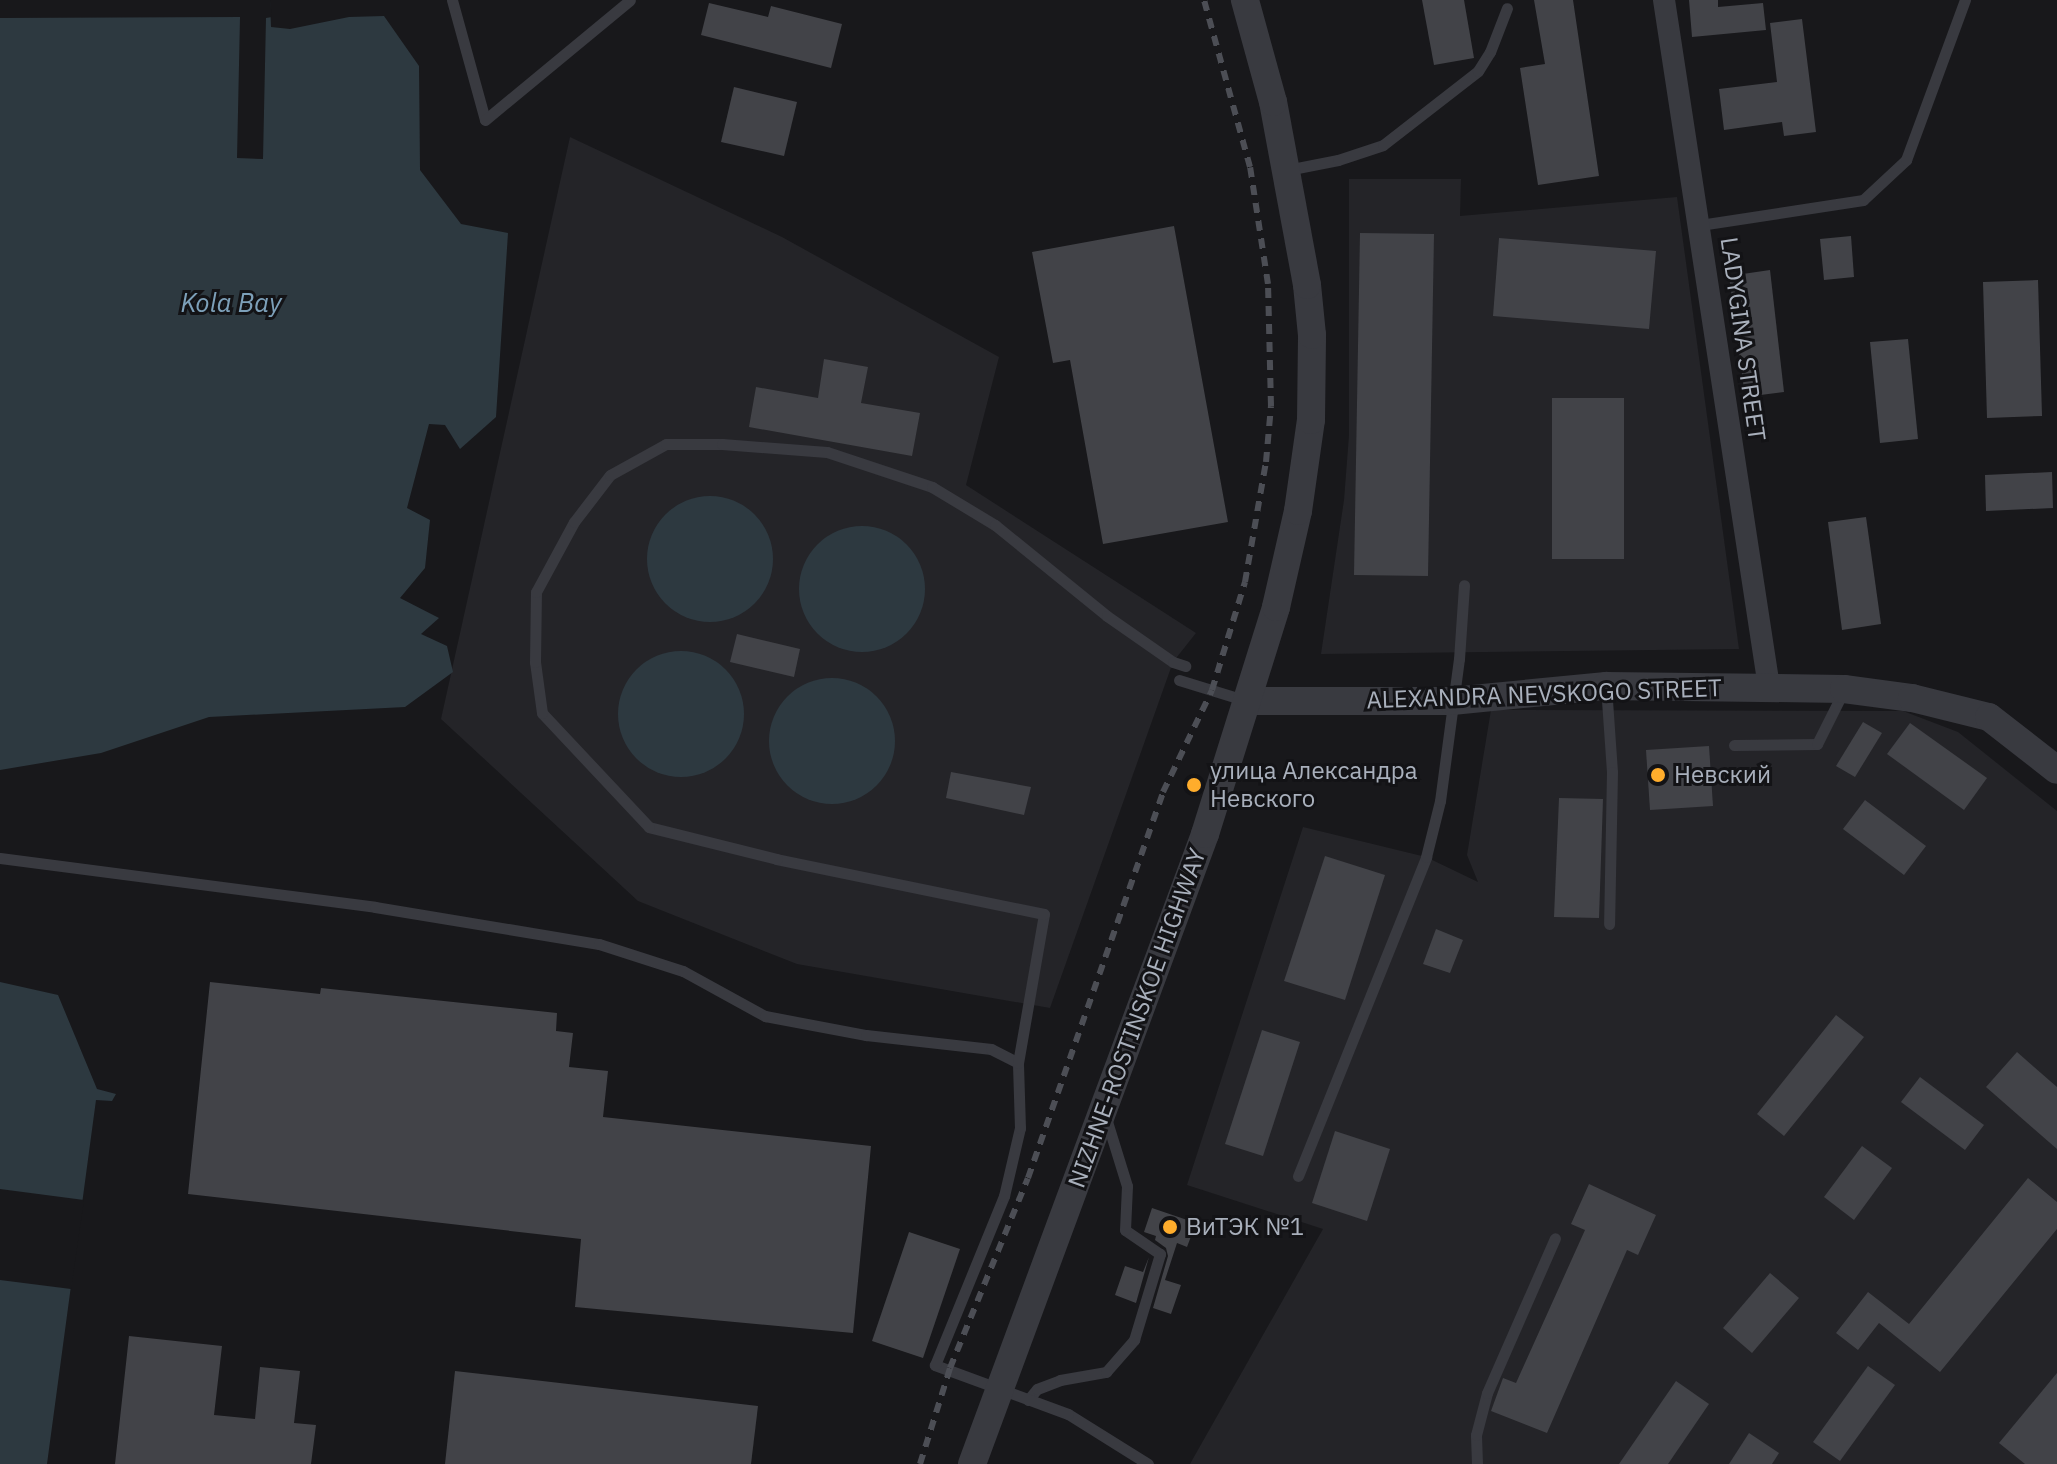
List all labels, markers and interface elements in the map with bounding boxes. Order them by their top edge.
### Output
street label: LADYGINA STREET [1714,235,1772,443]
water label: Kola Bay [180,287,282,319]
street label: ALEXANDRA NEVSKOGO STREET [1366,673,1722,715]
place label: улица Александра Невского [1210,757,1417,813]
place label: Невский [1674,761,1771,789]
marker: Невский [1649,766,1667,784]
marker: улица Александра Невского [1185,776,1203,794]
street label: NIZHNE-ROSTINSKOE HIGHWAY [1062,844,1212,1192]
place label: ВиТЭК №1 [1186,1213,1304,1241]
marker: ВиТЭК №1 [1161,1218,1179,1236]

